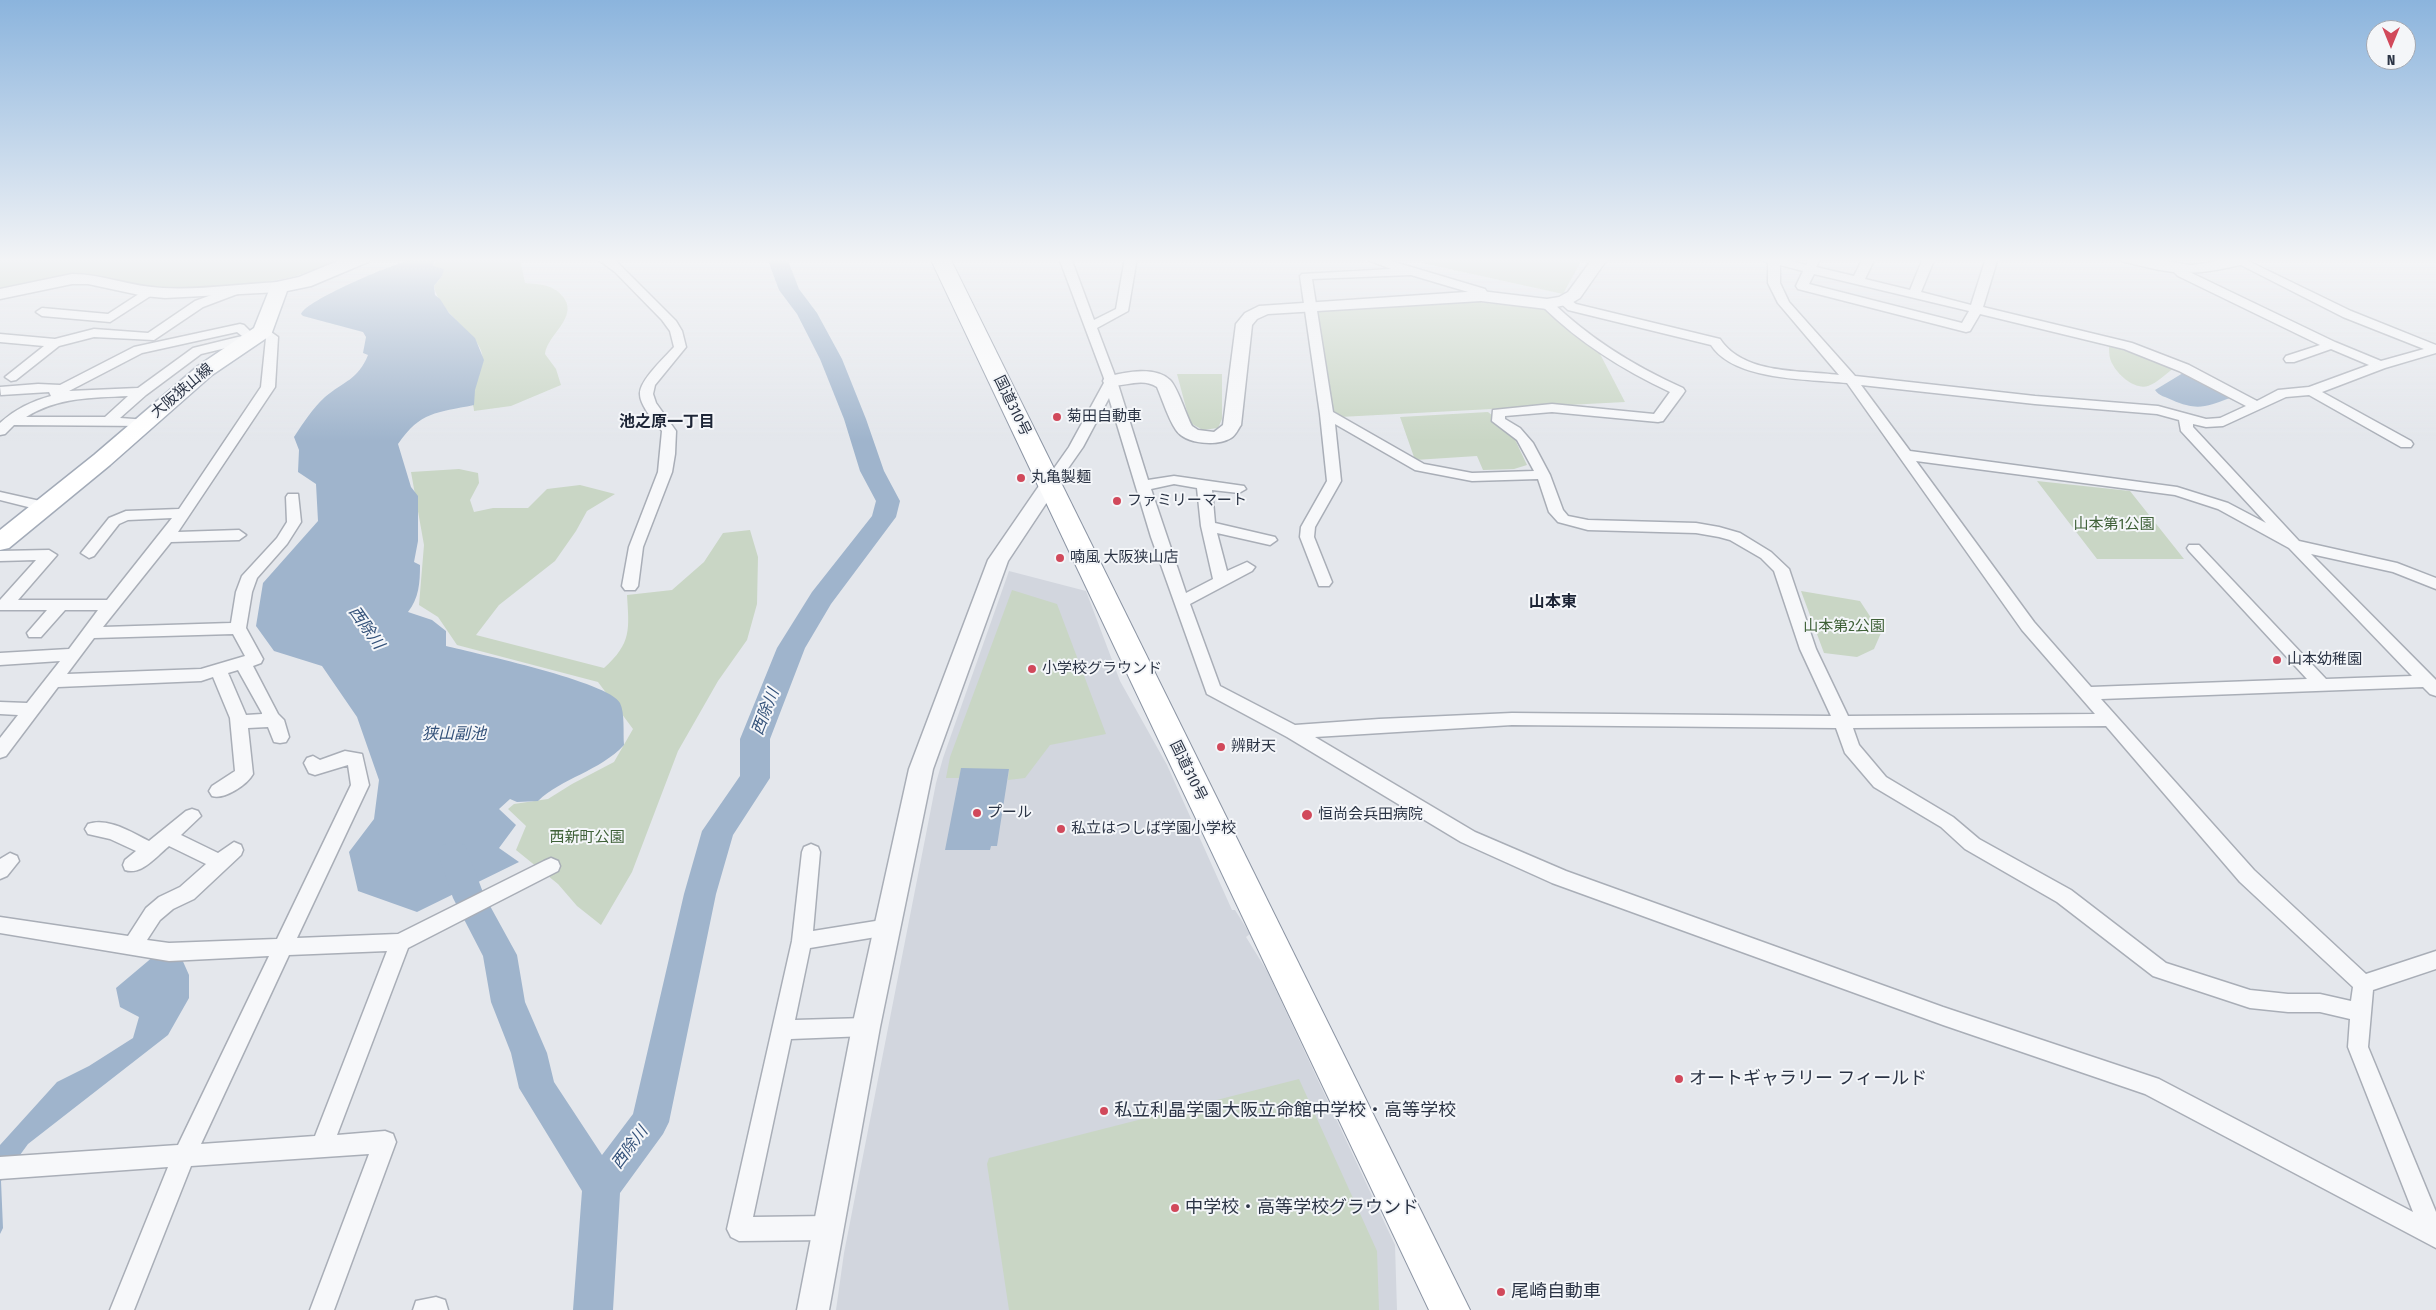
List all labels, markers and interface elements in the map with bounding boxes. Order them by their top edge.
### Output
north arrow [2366,20,2416,70]
text: N [2387,51,2395,68]
street label: 大阪狭山線 [147,360,217,422]
street label: 国道310号 [990,373,1034,439]
place label: 菊田自動車 [1067,408,1142,426]
marker: 菊田自動車 [1051,411,1063,423]
district label: 池之原一丁目 [619,413,715,433]
place label: 丸亀製麺 [1031,469,1091,487]
marker: 丸亀製麺 [1015,472,1027,484]
place label: ファミリーマート [1127,492,1247,510]
marker: ファミリーマート [1111,495,1123,507]
park label: 山本第1公園 [2074,516,2154,534]
place label: 喃風 大阪狭山店 [1070,549,1179,567]
marker: 喃風 大阪狭山店 [1054,552,1066,564]
district label: 山本東 [1529,593,1577,613]
water label: 西除川 [344,603,388,653]
park label: 山本第2公園 [1803,618,1885,636]
place label: 山本幼稚園 [2287,651,2362,669]
marker: 山本幼稚園 [2271,654,2283,666]
place label: 小学校グラウンド [1042,660,1162,678]
marker: 小学校グラウンド [1026,663,1038,675]
water label: 西除川 [748,686,784,738]
water label: 狭山副池 [422,725,486,745]
street label: 国道310号 [1166,738,1210,804]
place label: 辨財天 [1231,738,1276,756]
marker: 辨財天 [1215,741,1227,753]
place label: プール [987,804,1032,822]
place label: 恒尚会兵田病院 [1318,806,1423,824]
marker: プール [971,807,983,819]
marker: 恒尚会兵田病院 [1300,808,1314,822]
place label: 私立はつしば学園小学校 [1071,820,1236,838]
marker: 私立はつしば学園小学校 [1055,823,1067,835]
park label: 西新町公園 [550,829,624,847]
place label: オートギャラリー フィールド [1689,1068,1927,1090]
marker: オートギャラリー フィールド [1673,1073,1685,1085]
place label: 私立利晶学園大阪立命館中学校・高等学校 [1114,1100,1456,1122]
marker: 私立利晶学園大阪立命館中学校・高等学校 [1098,1105,1110,1117]
water label: 西除川 [608,1123,652,1173]
place label: 中学校・高等学校グラウンド [1185,1197,1419,1219]
marker: 中学校・高等学校グラウンド [1169,1202,1181,1214]
place label: 尾崎自動車 [1511,1281,1601,1303]
marker: 尾崎自動車 [1495,1286,1507,1298]

